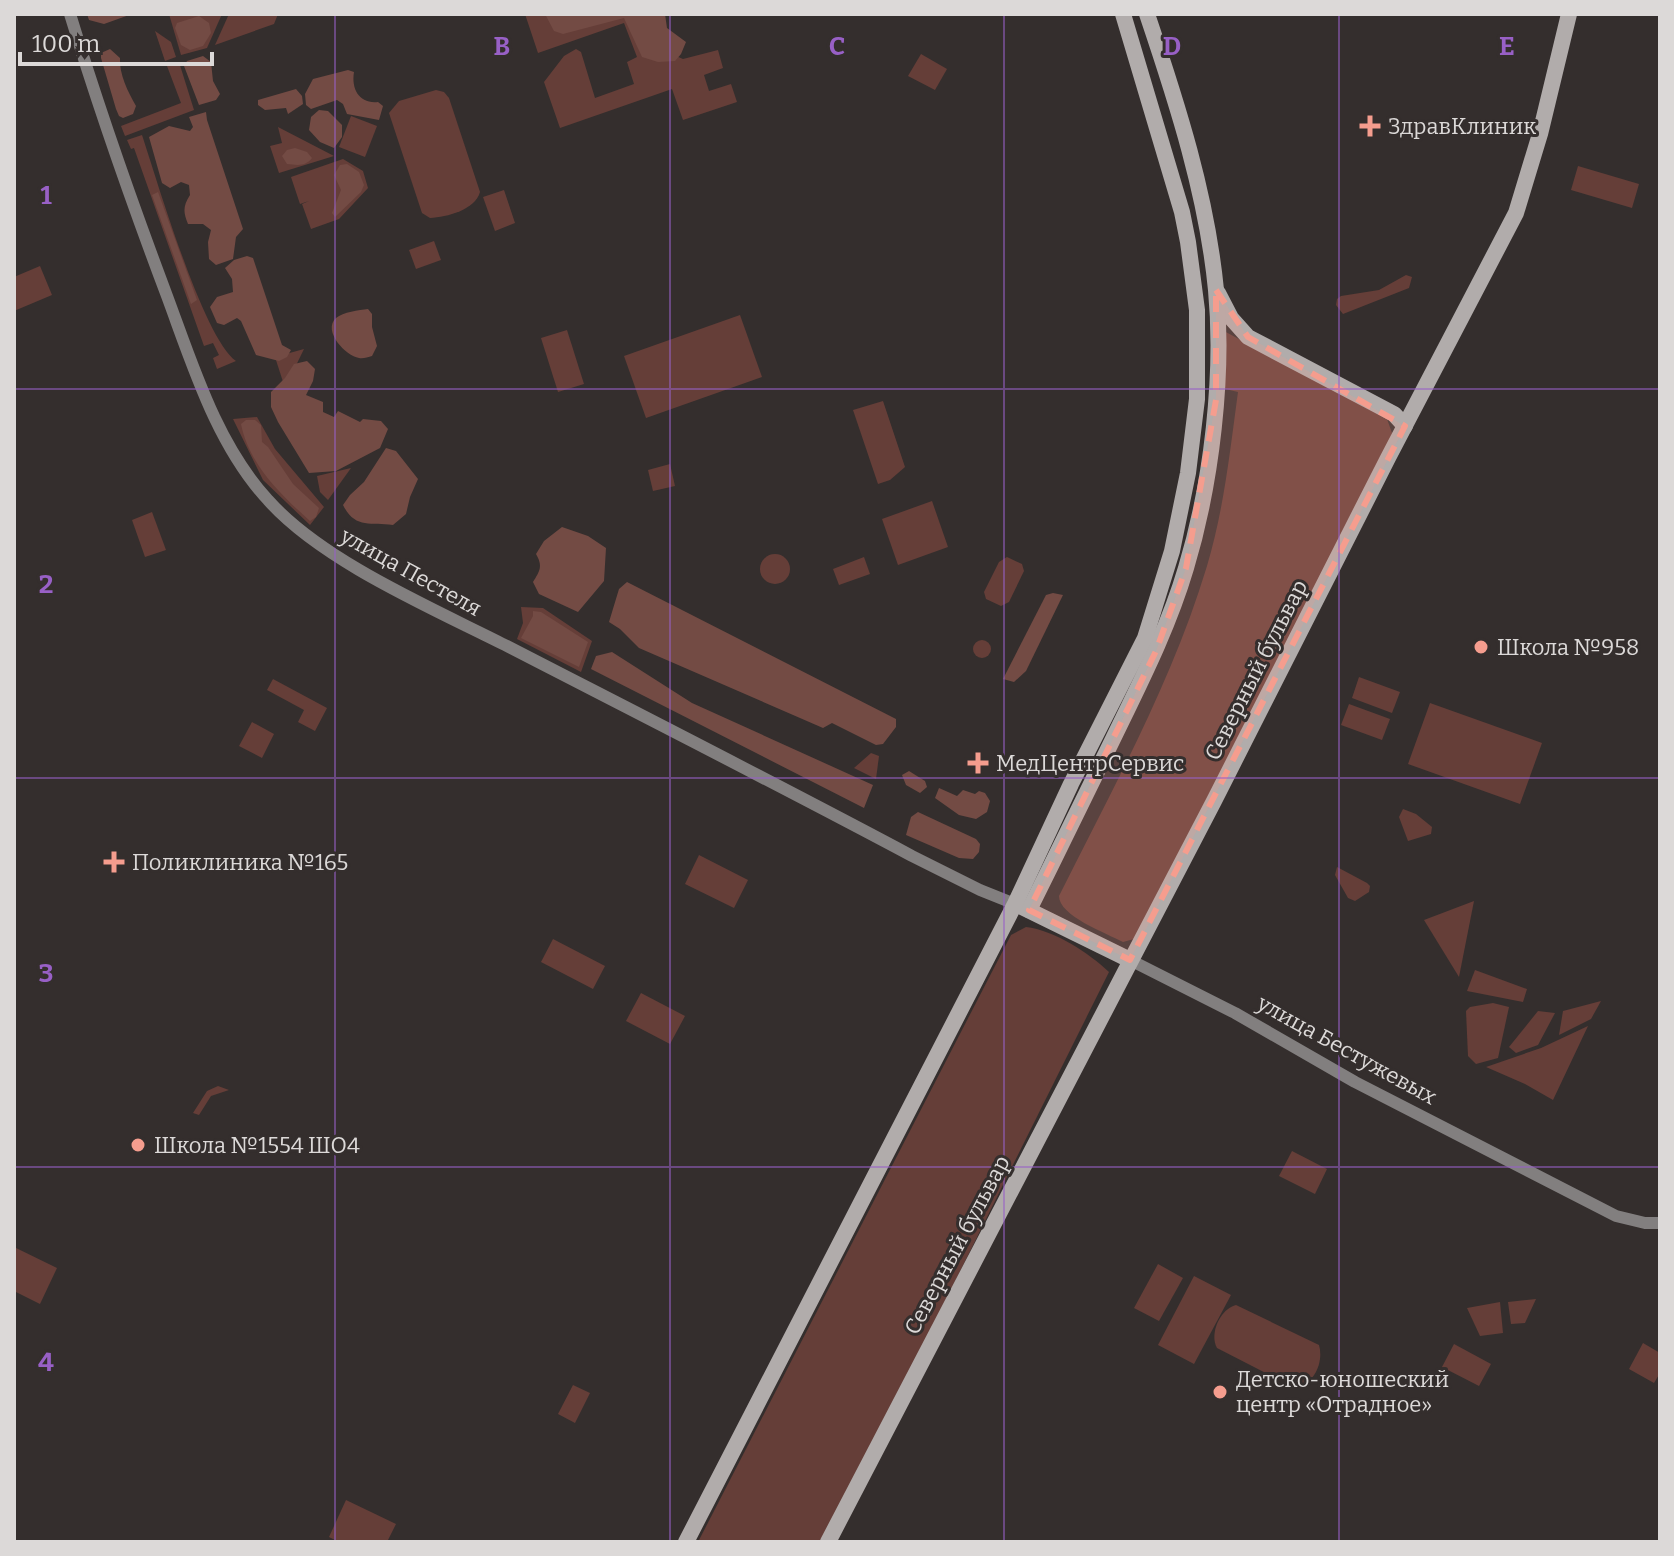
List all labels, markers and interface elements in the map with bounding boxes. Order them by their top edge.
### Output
scale bar [20,16,212,66]
text: 100 m [32,30,100,58]
text: B [494,31,510,62]
text: C [829,31,845,62]
text: D [1163,31,1181,62]
text: E [1499,31,1515,62]
place label: ЗдравКлиник [1388,113,1536,140]
marker: ЗдравКлиник [1359,115,1381,137]
text: 1 [40,180,52,211]
street label: улица Пестеля [335,522,486,622]
text: 2 [39,569,53,600]
street label: Северный бульвар [1199,575,1313,765]
place label: Школа №958 [1497,634,1639,661]
marker: Школа №958 [1472,638,1490,656]
place label: МедЦентрСервис [996,750,1184,777]
marker: МедЦентрСервис [967,752,989,774]
place label: Поликлиника №165 [132,849,348,876]
marker: Поликлиника №165 [103,851,125,873]
text: 3 [39,958,53,989]
street label: улица Бестужевых [1252,989,1441,1110]
place label: Школа №1554 ШО4 [154,1132,360,1159]
marker: Школа №1554 ШО4 [129,1136,147,1154]
street label: Северный бульвар [898,1151,1016,1339]
text: 4 [38,1347,54,1378]
place label: Детско-юношеский центр «Отрадное» [1236,1366,1449,1418]
marker: Детско-юношеский центр «Отрадное» [1211,1383,1229,1401]

